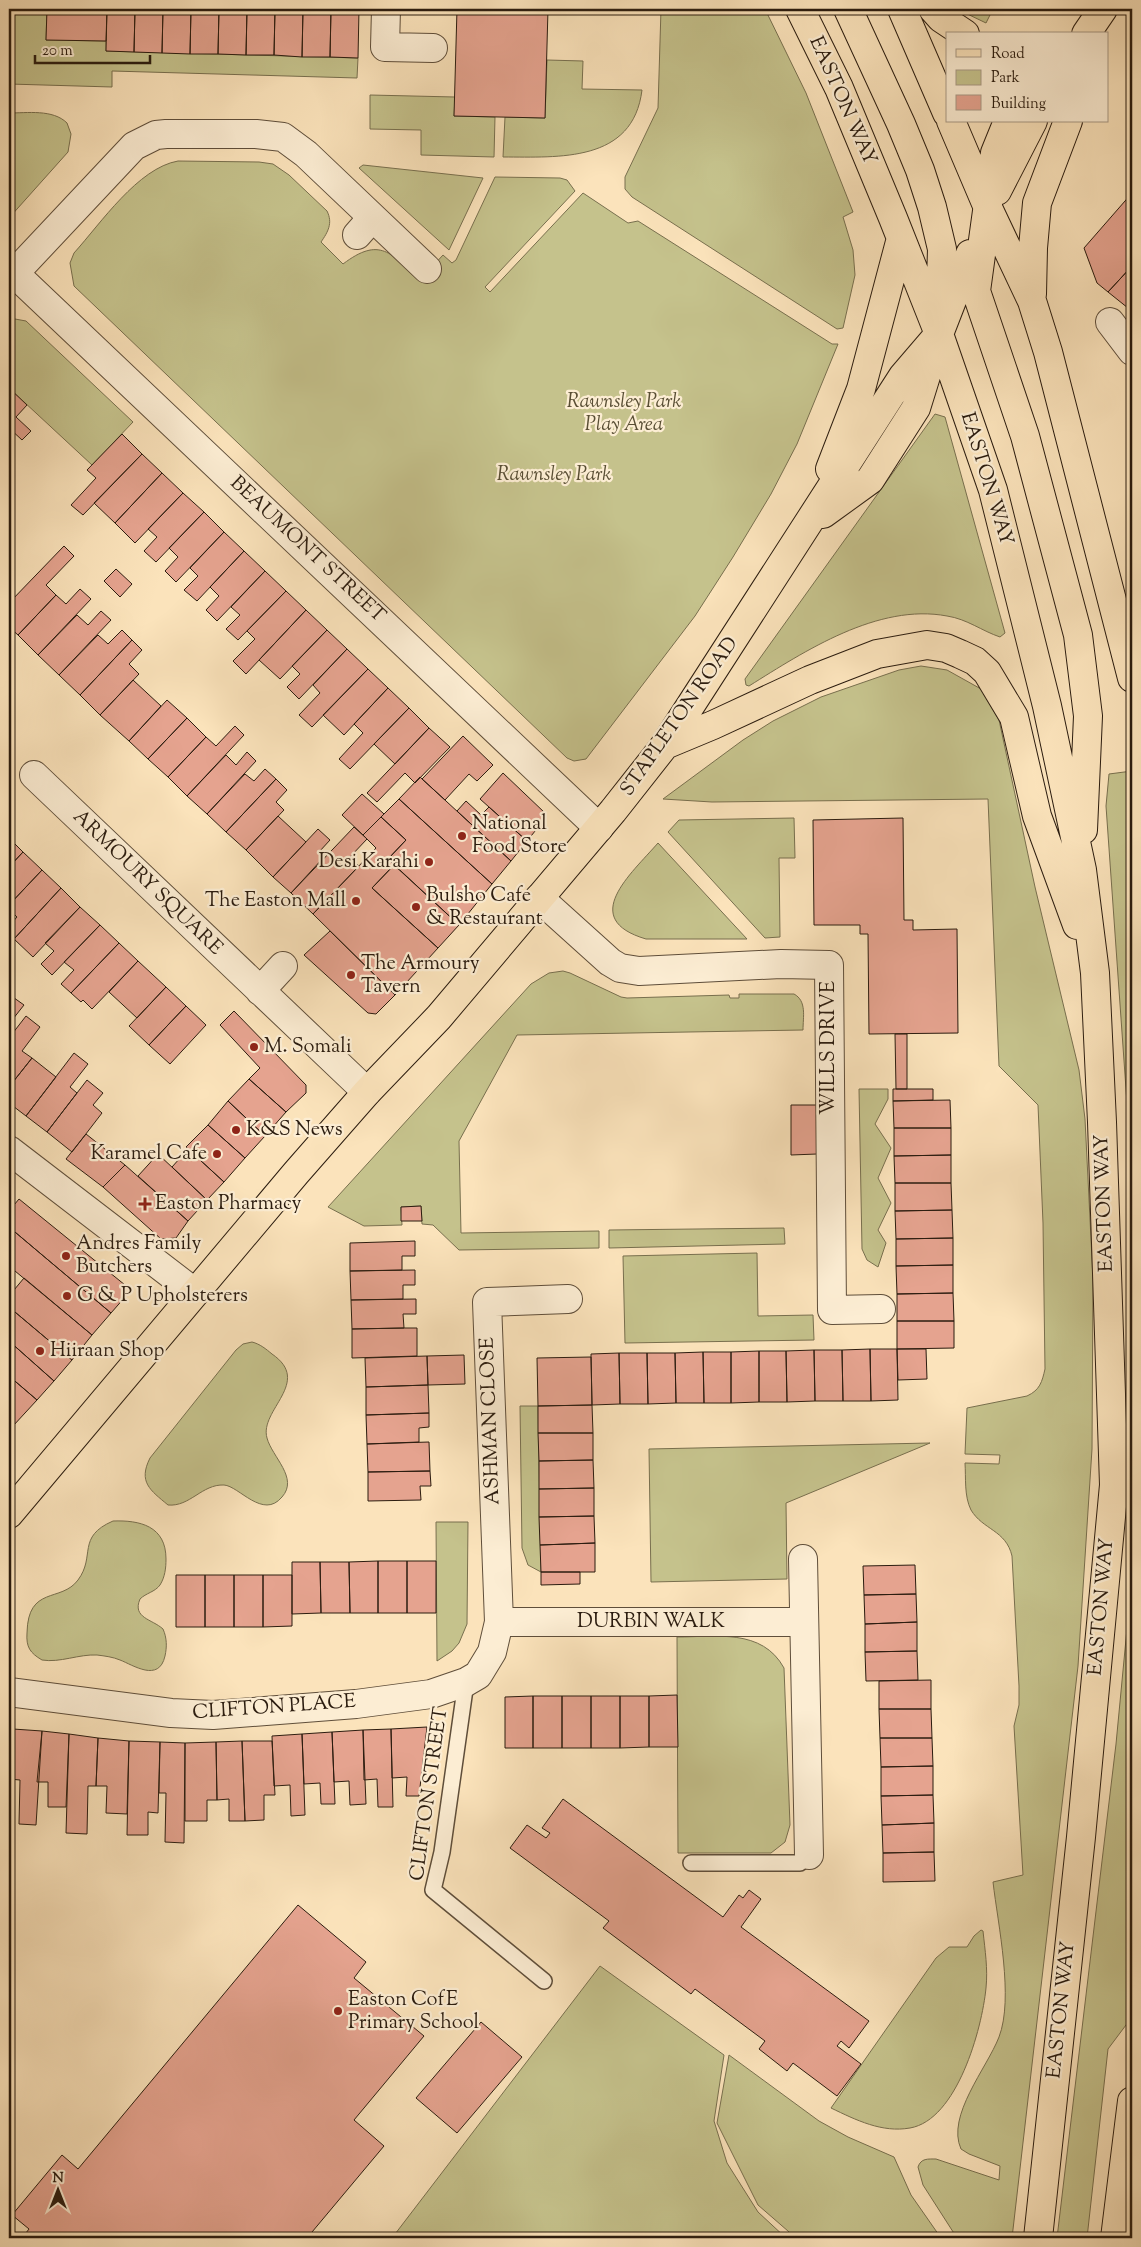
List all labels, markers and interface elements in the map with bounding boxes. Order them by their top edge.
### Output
scale bar [35,32,150,64]
street label: EASTON WAY [801,32,883,170]
legend [946,32,1108,122]
text: 20 m [42,41,73,62]
text: Road [991,44,1025,65]
text: Park [991,68,1020,89]
text: Building [991,94,1046,115]
park label: Rawnsley Park Play Area [567,388,681,440]
street label: EASTON WAY [952,409,1020,549]
park label: Rawnsley Park [497,461,611,490]
street label: BEAUMONT STREET [223,470,391,630]
street label: STAPLETON ROAD [614,631,746,803]
street label: ARMOURY SQUARE [65,804,229,962]
place label: National Food Store [472,810,567,862]
marker: National Food Store [456,830,468,842]
place label: Desi Karahi [318,848,419,877]
marker: Desi Karahi [423,856,435,868]
place label: Bulsho Cafe & Restaurant [426,882,543,934]
place label: The Easton Mall [205,887,346,916]
marker: The Easton Mall [350,895,362,907]
marker: Bulsho Cafe & Restaurant [410,901,422,913]
place label: The Armoury Tavern [361,950,480,1002]
marker: The Armoury Tavern [345,969,357,981]
street label: WILLS DRIVE [815,981,844,1115]
place label: M. Somali [264,1033,352,1062]
marker: M. Somali [248,1041,260,1053]
place label: K&S News [246,1116,343,1145]
marker: K&S News [230,1124,242,1136]
street label: EASTON WAY [1088,1134,1122,1272]
place label: Karamel Cafe [91,1140,207,1169]
marker: Karamel Cafe [211,1148,223,1160]
place label: Easton Pharmacy [155,1190,301,1219]
marker: Easton Pharmacy [139,1198,151,1210]
place label: Andres Family Butchers [76,1230,201,1282]
marker: Andres Family Butchers [60,1250,72,1262]
place label: G & P Upholsterers [77,1282,248,1311]
marker: G & P Upholsterers [61,1290,73,1302]
place label: Hiiraan Shop [50,1337,164,1366]
street label: ASHMAN CLOSE [474,1337,508,1505]
marker: Hiiraan Shop [34,1345,46,1357]
street label: EASTON WAY [1082,1537,1122,1677]
street label: DURBIN WALK [577,1608,726,1637]
street label: CLIFTON PLACE [191,1688,357,1728]
street label: CLIFTON STREET [403,1705,457,1883]
street label: EASTON WAY [1040,1940,1084,2080]
place label: Easton CofE Primary School [348,1986,480,2038]
marker: Easton CofE Primary School [332,2005,344,2017]
north arrow [32,2164,82,2214]
text: N [52,2169,64,2189]

